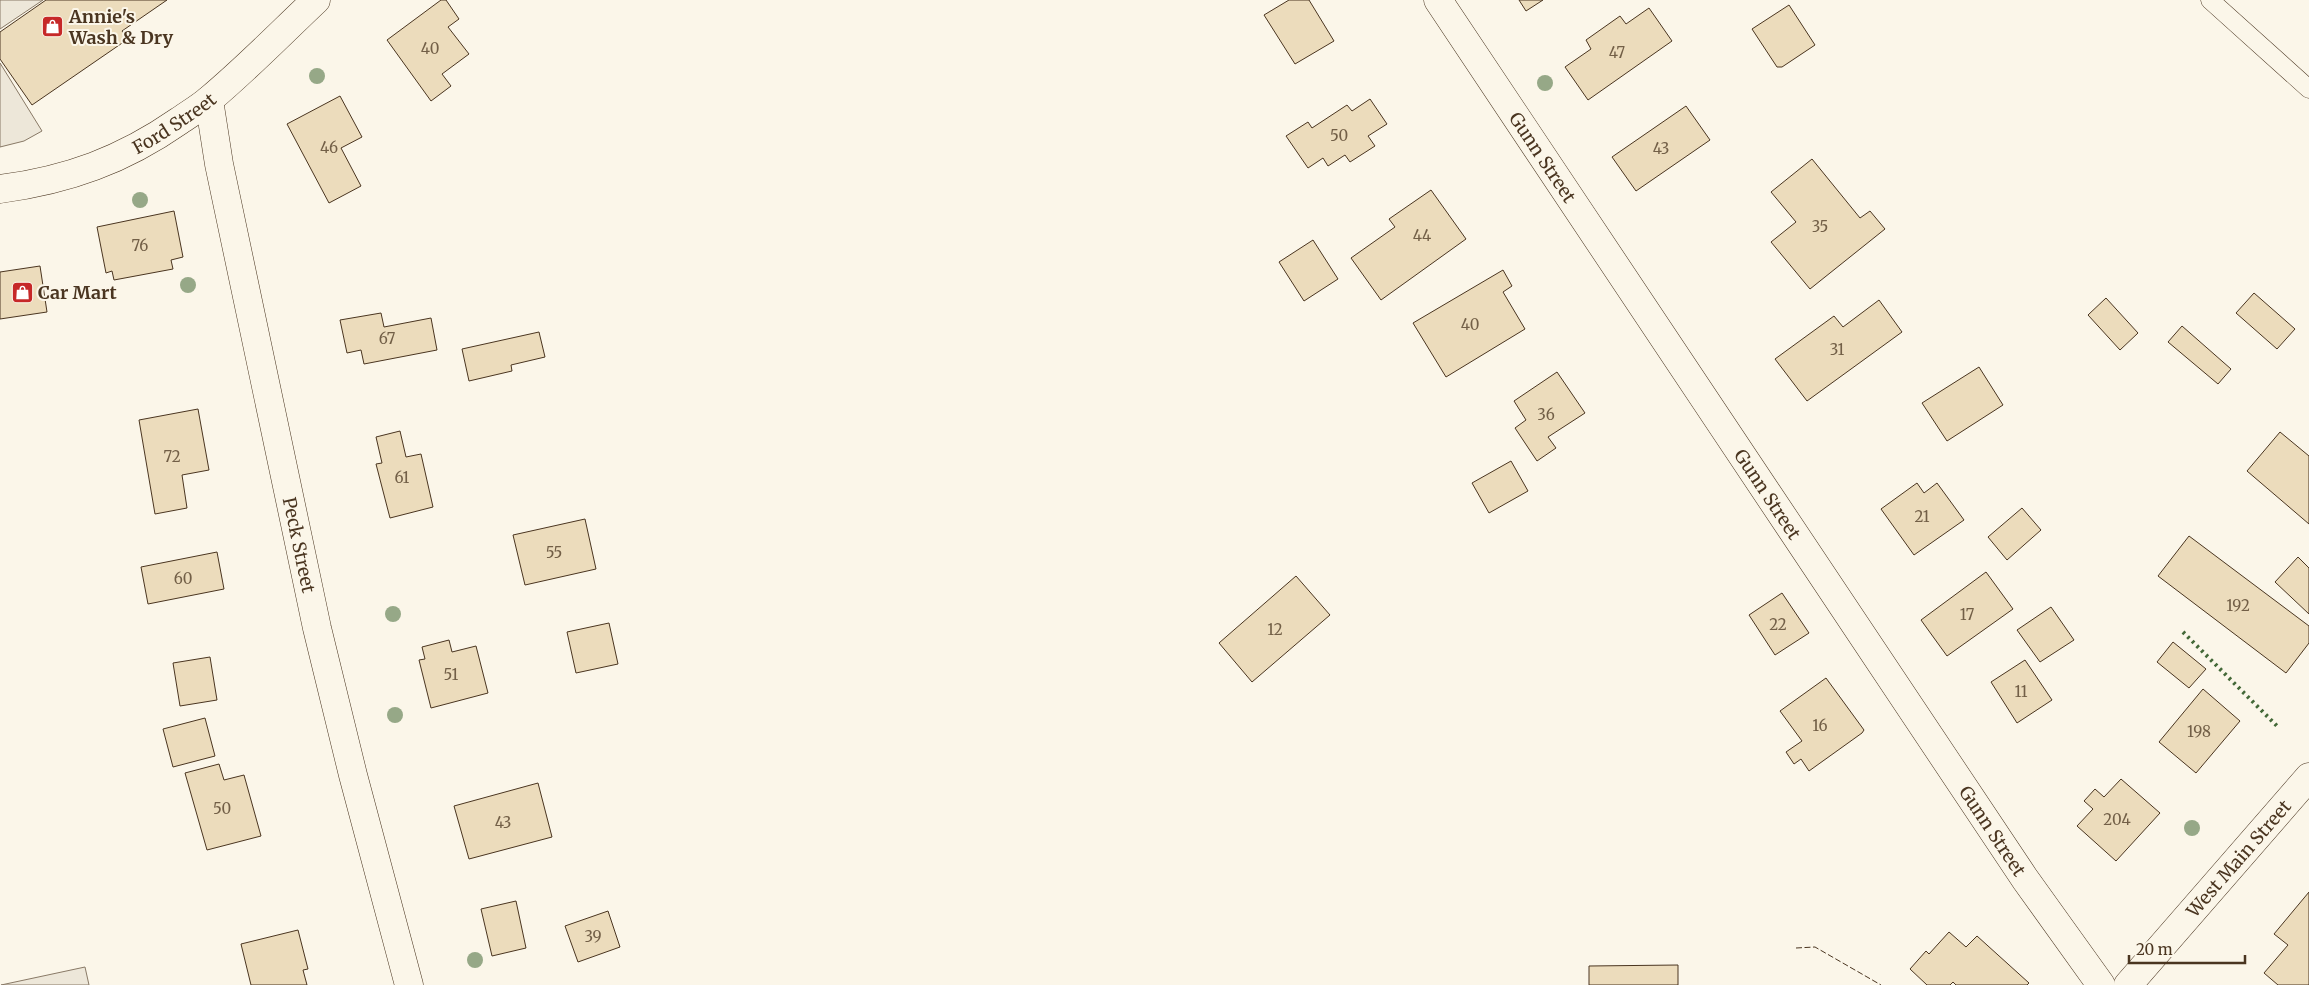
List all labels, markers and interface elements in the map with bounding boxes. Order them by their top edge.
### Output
place label: Annie's Wash & Dry [68,5,173,49]
shop icon: Annie's Wash & Dry [41,14,65,38]
house number: 40 [421,39,439,58]
house number: 47 [1609,43,1626,62]
street label: Ford Street [128,88,220,159]
street label: Gunn Street [1505,108,1581,207]
house number: 50 [1330,126,1348,145]
house number: 46 [320,138,338,157]
house number: 43 [1653,139,1669,158]
house number: 35 [1812,217,1828,236]
house number: 44 [1413,226,1431,245]
house number: 76 [132,236,148,255]
shop icon: Car Mart [10,280,34,304]
place label: Car Mart [38,281,117,304]
house number: 40 [1461,315,1479,334]
house number: 67 [379,329,396,348]
house number: 31 [1830,340,1845,359]
house number: 36 [1537,405,1555,424]
street label: Gunn Street [1729,444,1806,544]
house number: 72 [163,447,181,466]
house number: 61 [395,468,410,487]
street label: Peck Street [278,495,321,595]
house number: 21 [1914,507,1930,526]
house number: 55 [546,543,562,562]
house number: 60 [174,569,192,588]
house number: 192 [2226,596,2250,615]
house number: 17 [1960,605,1975,624]
house number: 22 [1769,615,1787,634]
house number: 12 [1267,620,1283,639]
house number: 51 [444,665,459,684]
house number: 11 [2014,682,2028,701]
house number: 16 [1812,716,1828,735]
house number: 198 [2187,722,2211,741]
street label: Gunn Street [1954,781,2031,880]
street label: West Main Street [2180,795,2296,922]
house number: 50 [213,799,231,818]
house number: 204 [2103,810,2131,829]
house number: 43 [495,813,511,832]
house number: 39 [584,927,602,946]
scale bar [2129,932,2245,964]
text: 20 m [2136,940,2173,959]

